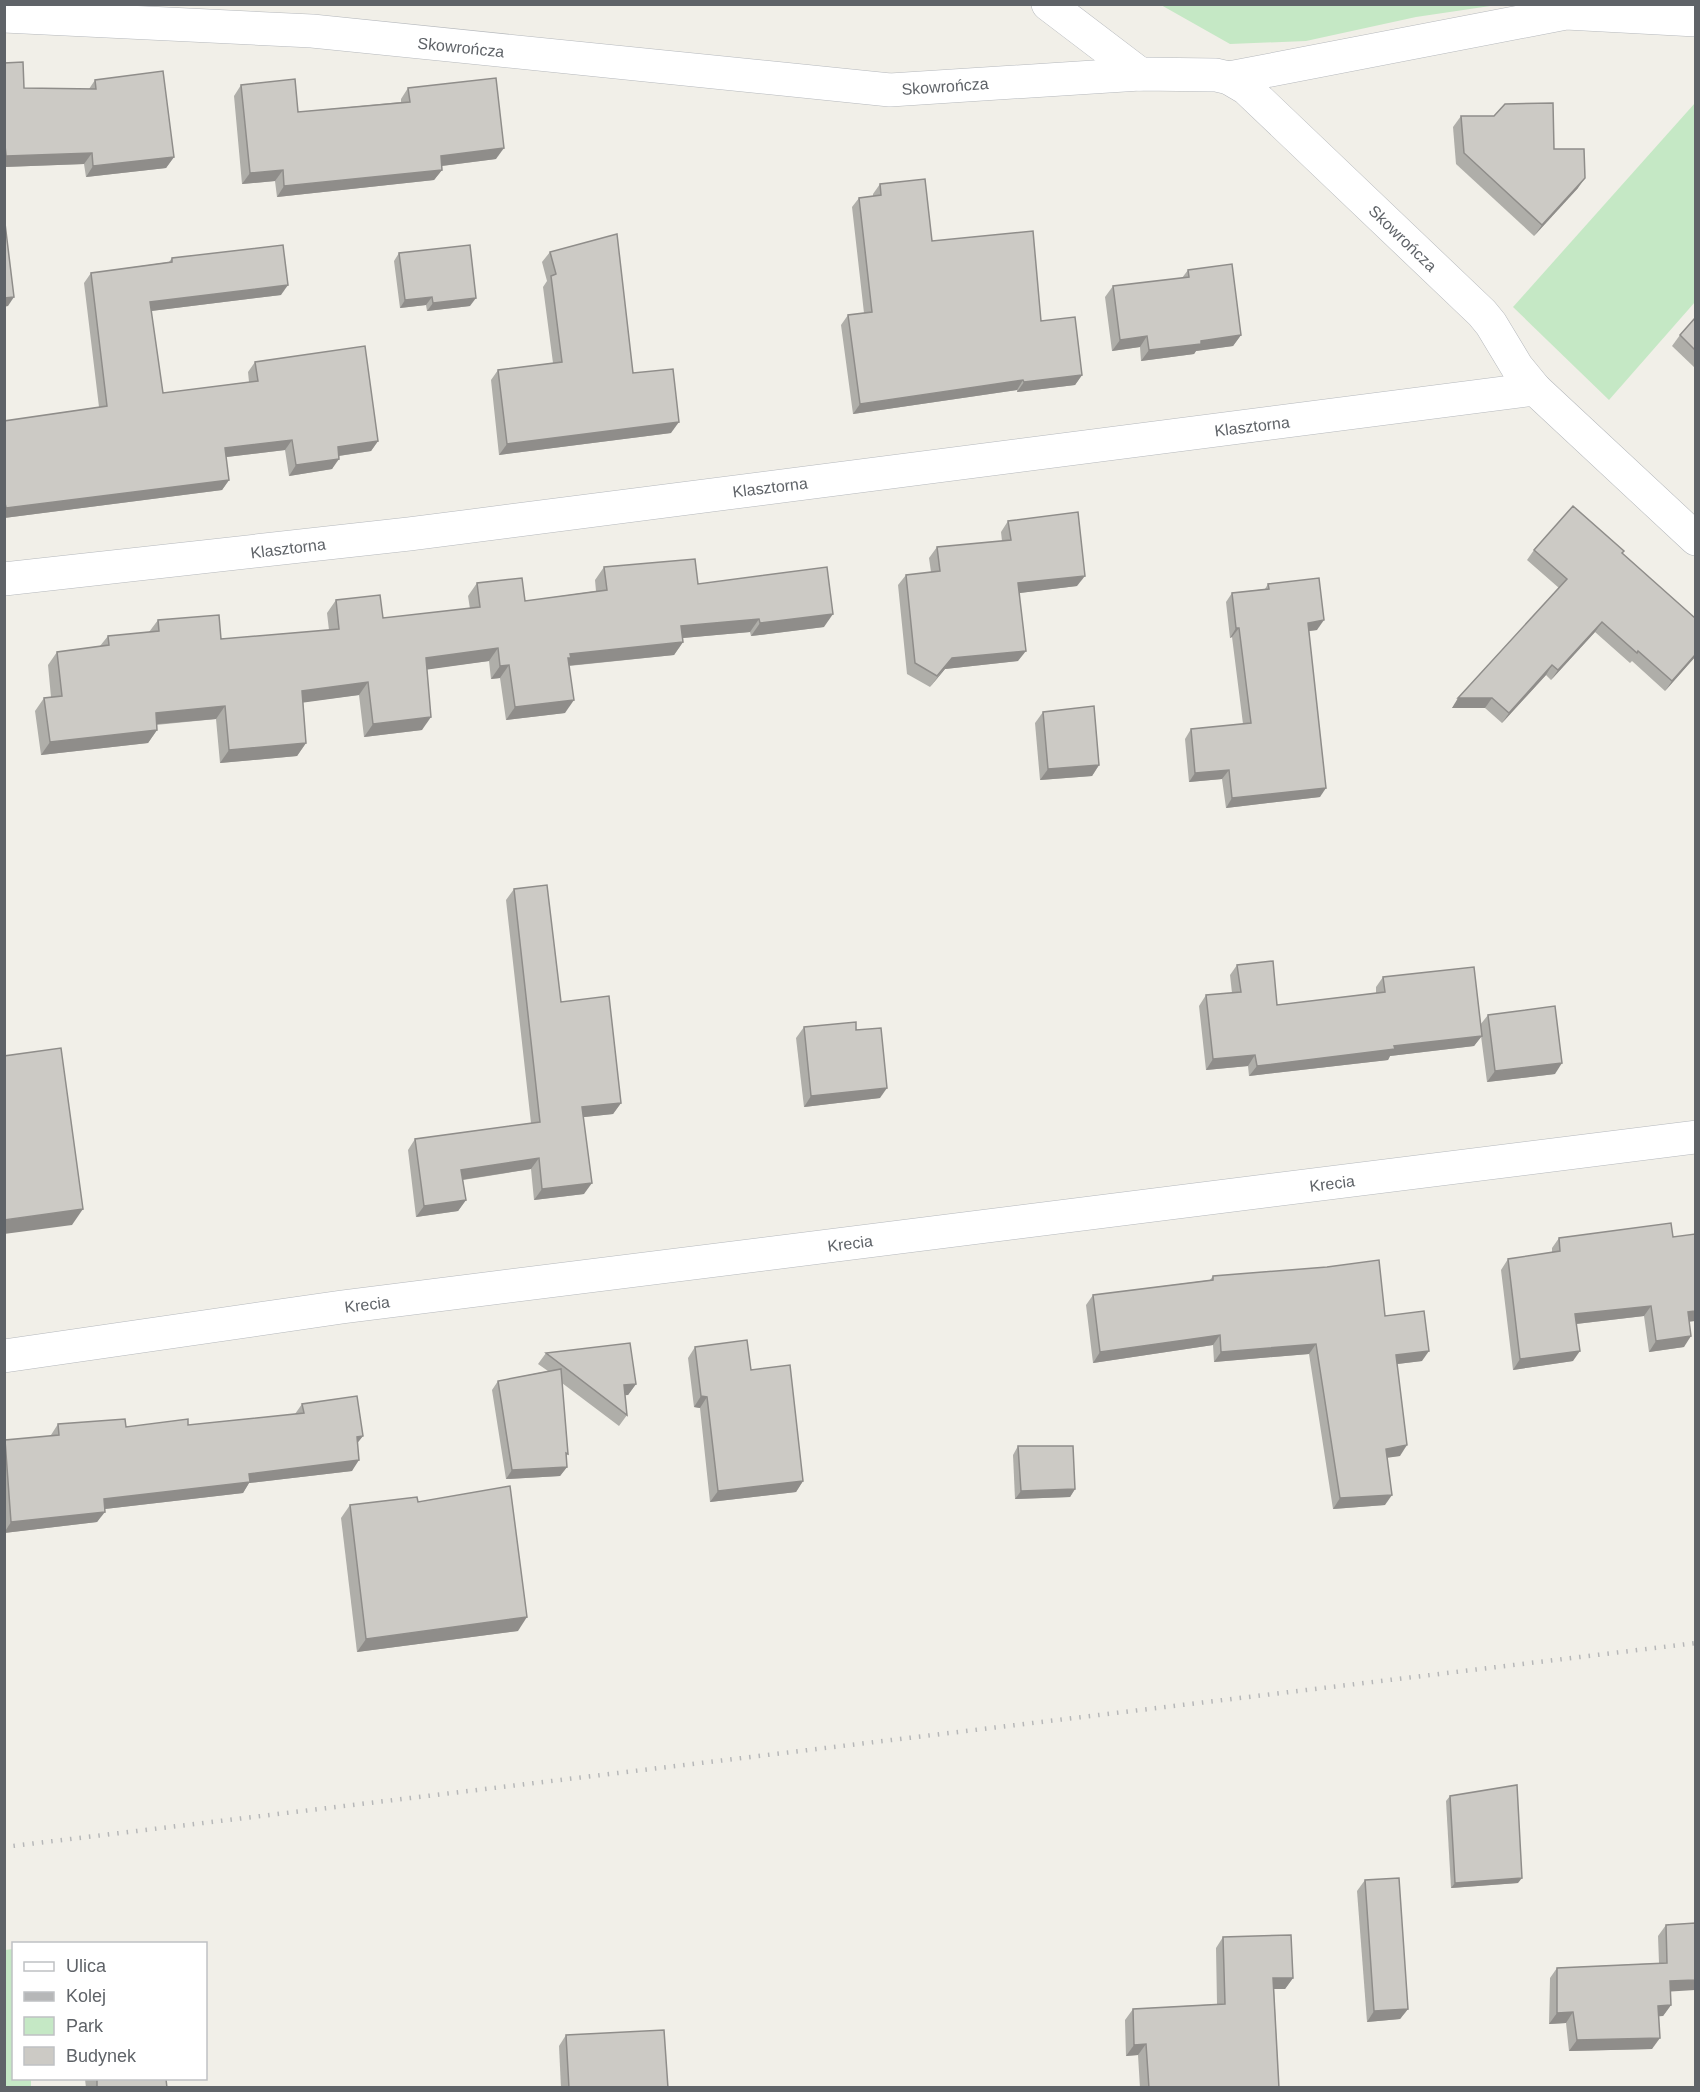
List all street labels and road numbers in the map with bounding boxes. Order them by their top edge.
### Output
street label: Skowrończa [417,34,505,61]
street label: Skowrończa [901,75,989,98]
street label: Skowrończa [1365,202,1440,275]
street label: Klasztorna [1214,413,1291,440]
street label: Klasztorna [732,474,809,501]
street label: Klasztorna [250,535,327,562]
street label: Krecia [1309,1172,1356,1195]
street label: Krecia [827,1232,874,1255]
street label: Krecia [344,1293,391,1316]

